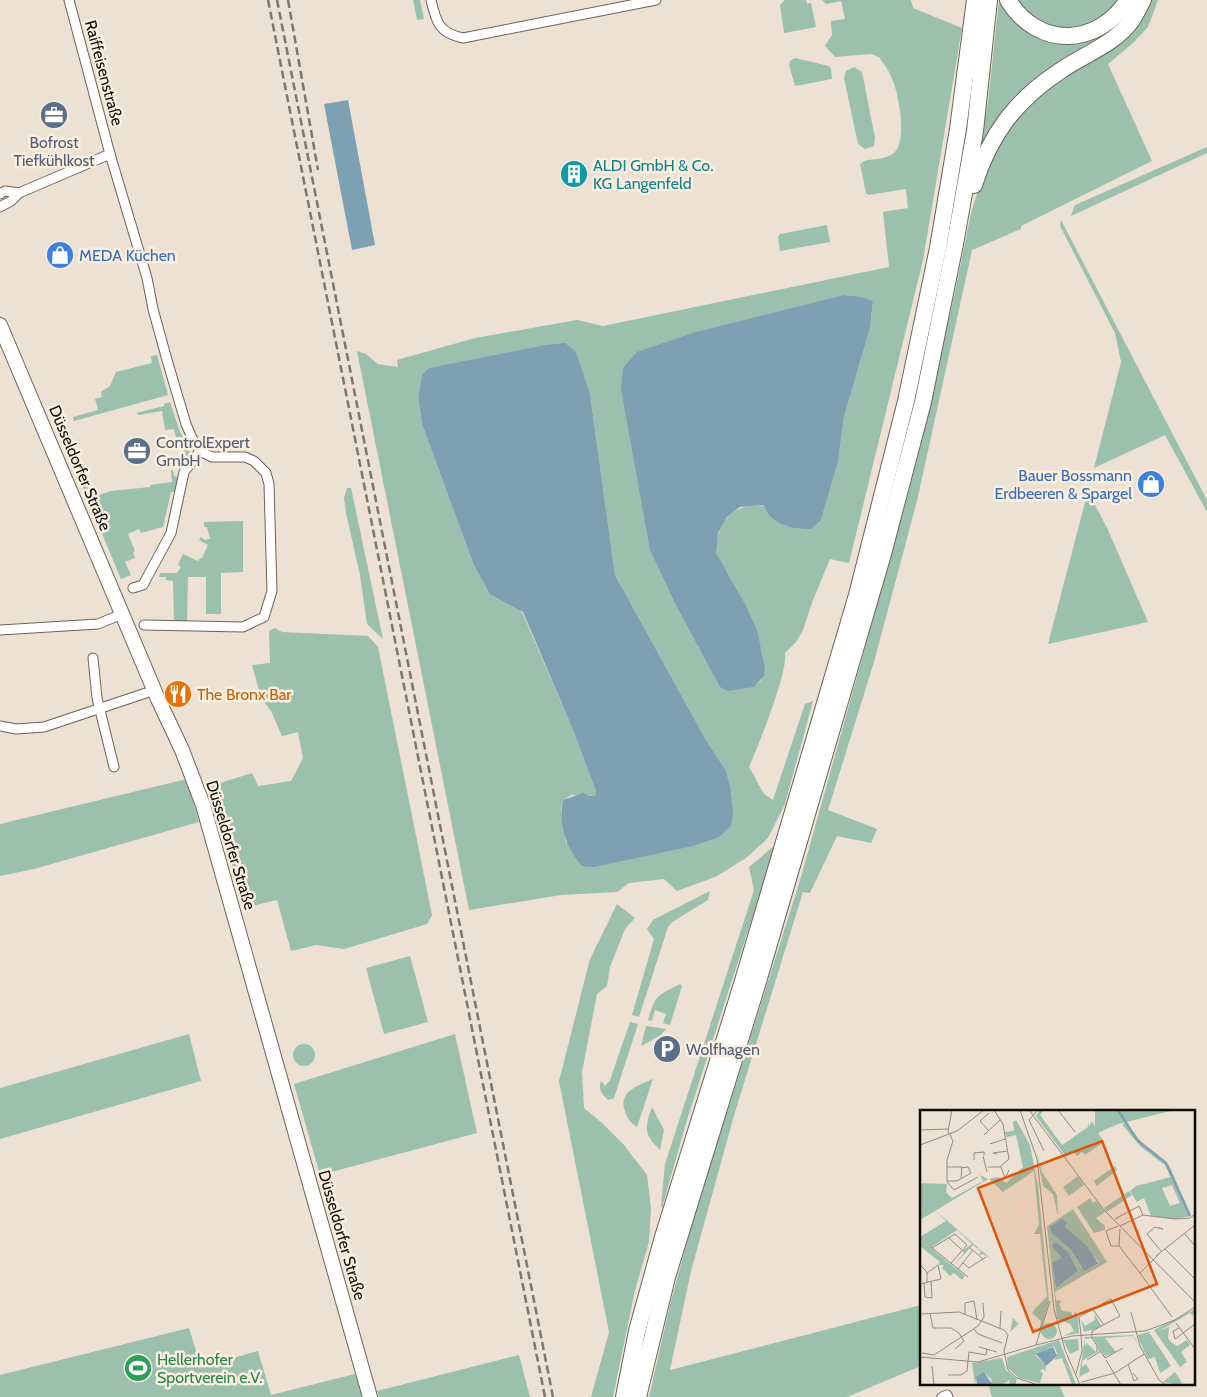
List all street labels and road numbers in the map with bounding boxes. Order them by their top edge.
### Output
street label: Raiffeisenstraße [81,18,127,128]
street label: Düsseldorfer Straße [45,402,115,534]
street label: Düsseldorfer Straße [202,778,260,912]
street label: Düsseldorfer Straße [314,1168,370,1302]

